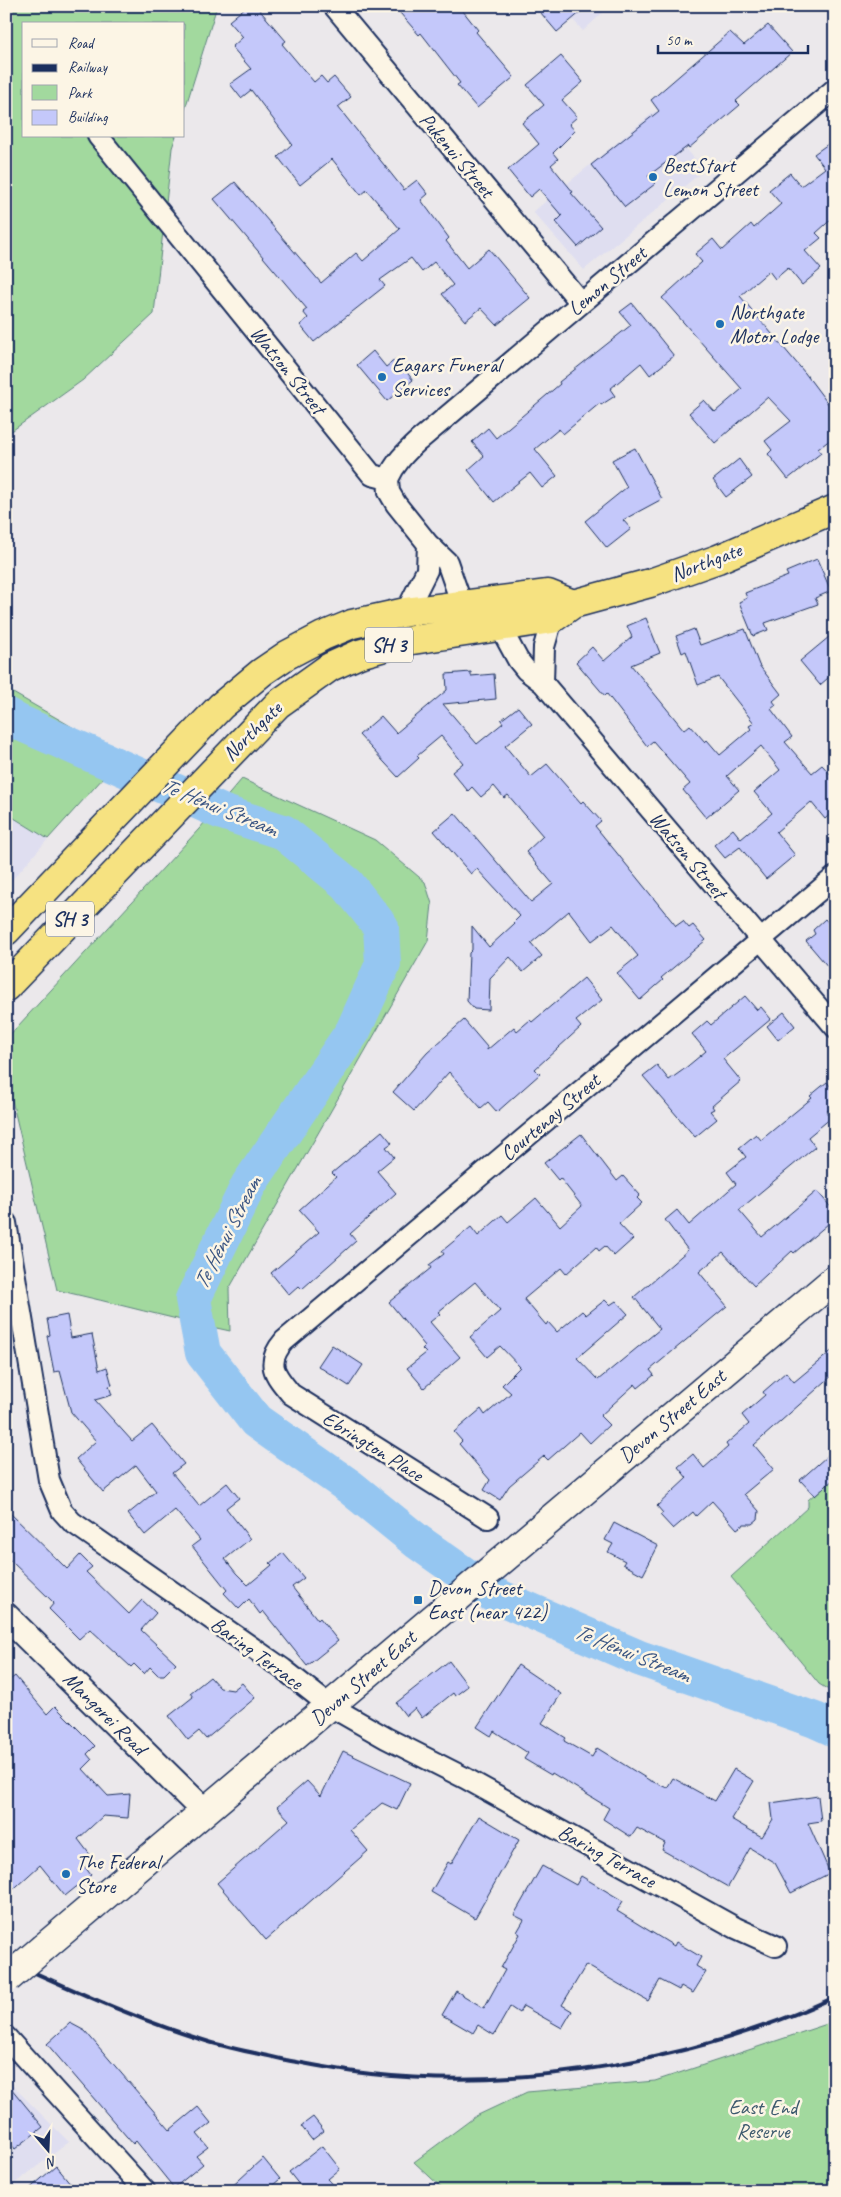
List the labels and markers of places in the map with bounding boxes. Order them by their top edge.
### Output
place label: BestStart Lemon Street [663,152,760,202]
marker: BestStart Lemon Street [647,171,659,183]
place label: Northgate Motor Lodge [730,299,821,349]
marker: Northgate Motor Lodge [714,318,726,330]
place label: Eagars Funeral Services [392,352,504,402]
marker: Eagars Funeral Services [376,371,388,383]
place label: Devon Street East (near 422) [428,1575,548,1625]
marker: Devon Street East (near 422) [412,1594,424,1606]
place label: The Federal Store [76,1849,163,1899]
marker: The Federal Store [60,1868,72,1880]

